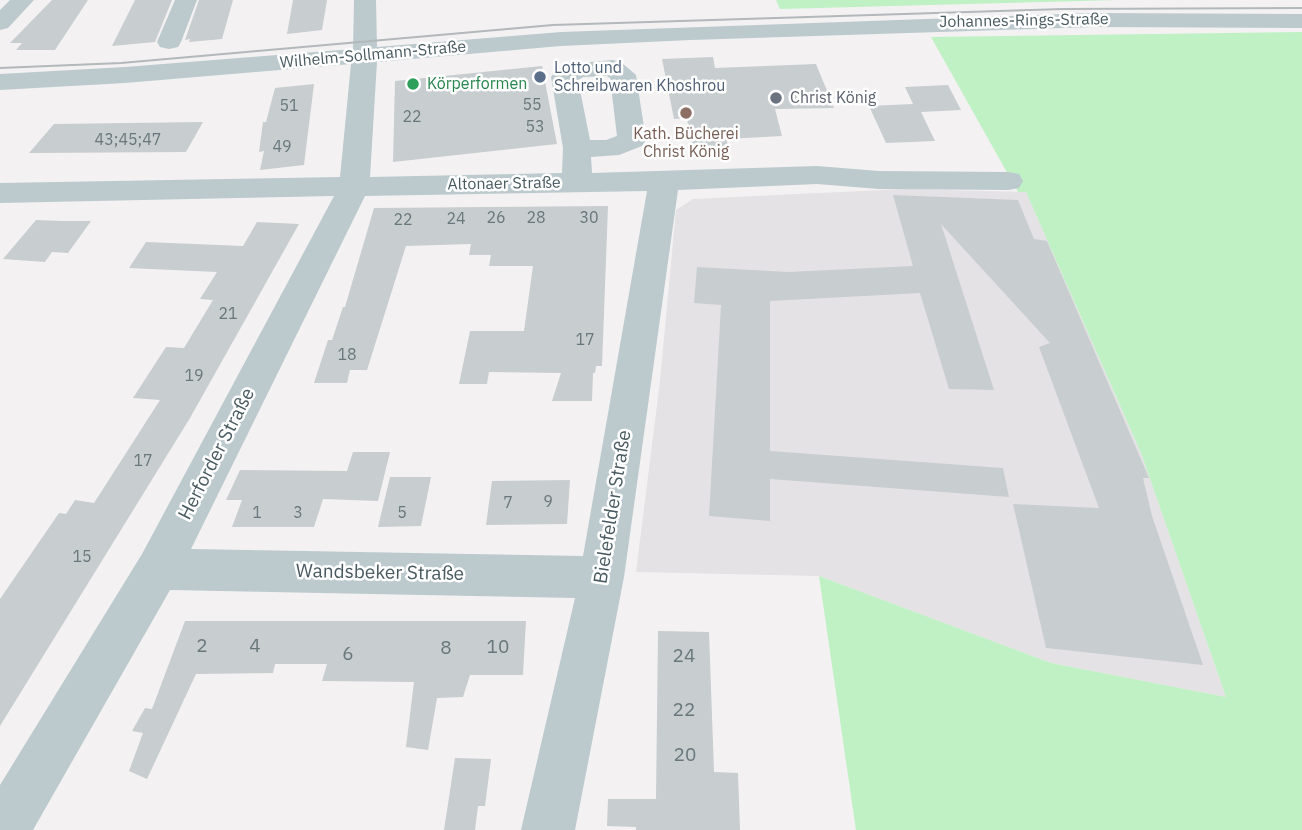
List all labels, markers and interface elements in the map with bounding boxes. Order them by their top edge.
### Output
street label: Johannes-Rings-Straße [939,10,1109,32]
street label: Wilhelm-Sollmann-Straße [279,37,467,73]
place label: Lotto und Schreibwaren Khoshrou [554,58,725,96]
marker: Lotto und Schreibwaren Khoshrou [532,69,548,85]
place label: Körperformen [427,74,527,94]
marker: Körperformen [405,76,421,92]
place label: Christ König [790,88,876,108]
marker: Christ König [768,90,784,106]
house number: 55 [522,95,542,115]
house number: 51 [279,96,299,116]
marker: Kath. Bücherei Christ König [678,105,694,121]
house number: 22 [402,107,422,127]
house number: 53 [525,117,545,137]
place label: Kath. Bücherei Christ König [633,124,739,162]
house number: 43;45;47 [95,130,161,150]
house number: 49 [272,137,292,157]
street label: Altonaer Straße [447,173,561,195]
house number: 26 [486,208,506,228]
house number: 28 [526,208,546,228]
house number: 30 [579,208,599,228]
house number: 24 [446,209,466,229]
house number: 22 [393,210,413,230]
house number: 21 [218,304,238,324]
house number: 17 [575,330,595,350]
house number: 18 [337,345,357,365]
house number: 19 [184,366,204,386]
street label: Herforder Straße [174,384,260,524]
street label: Bielefelder Straße [590,429,636,585]
house number: 17 [133,451,153,471]
house number: 9 [543,492,553,512]
house number: 7 [503,493,513,513]
house number: 1 [252,503,262,523]
house number: 3 [293,503,303,523]
house number: 5 [397,503,407,523]
house number: 15 [72,547,92,567]
street label: Wandsbeker Straße [296,560,464,586]
house number: 2 [196,636,208,658]
house number: 4 [249,636,261,658]
house number: 10 [487,637,509,659]
house number: 8 [440,638,452,660]
house number: 6 [342,644,354,666]
house number: 24 [673,646,695,668]
house number: 22 [673,700,695,722]
house number: 20 [674,745,696,767]

